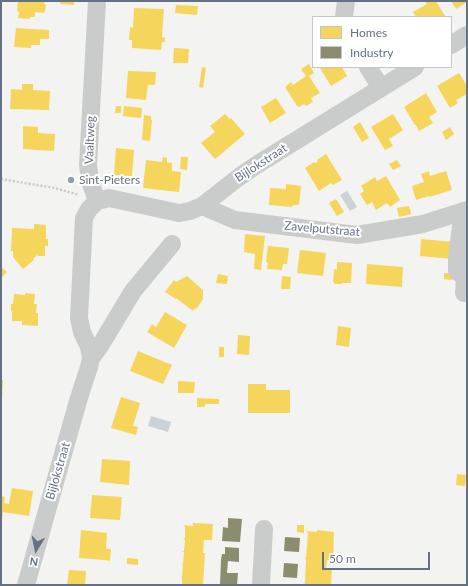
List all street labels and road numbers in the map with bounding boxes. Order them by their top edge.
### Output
street label: Vaaltweg [82,116,98,164]
street label: Bijlokstraat [232,141,290,185]
street label: Zavelputstraat [284,219,360,239]
street label: Bijlokstraat [43,441,73,501]

